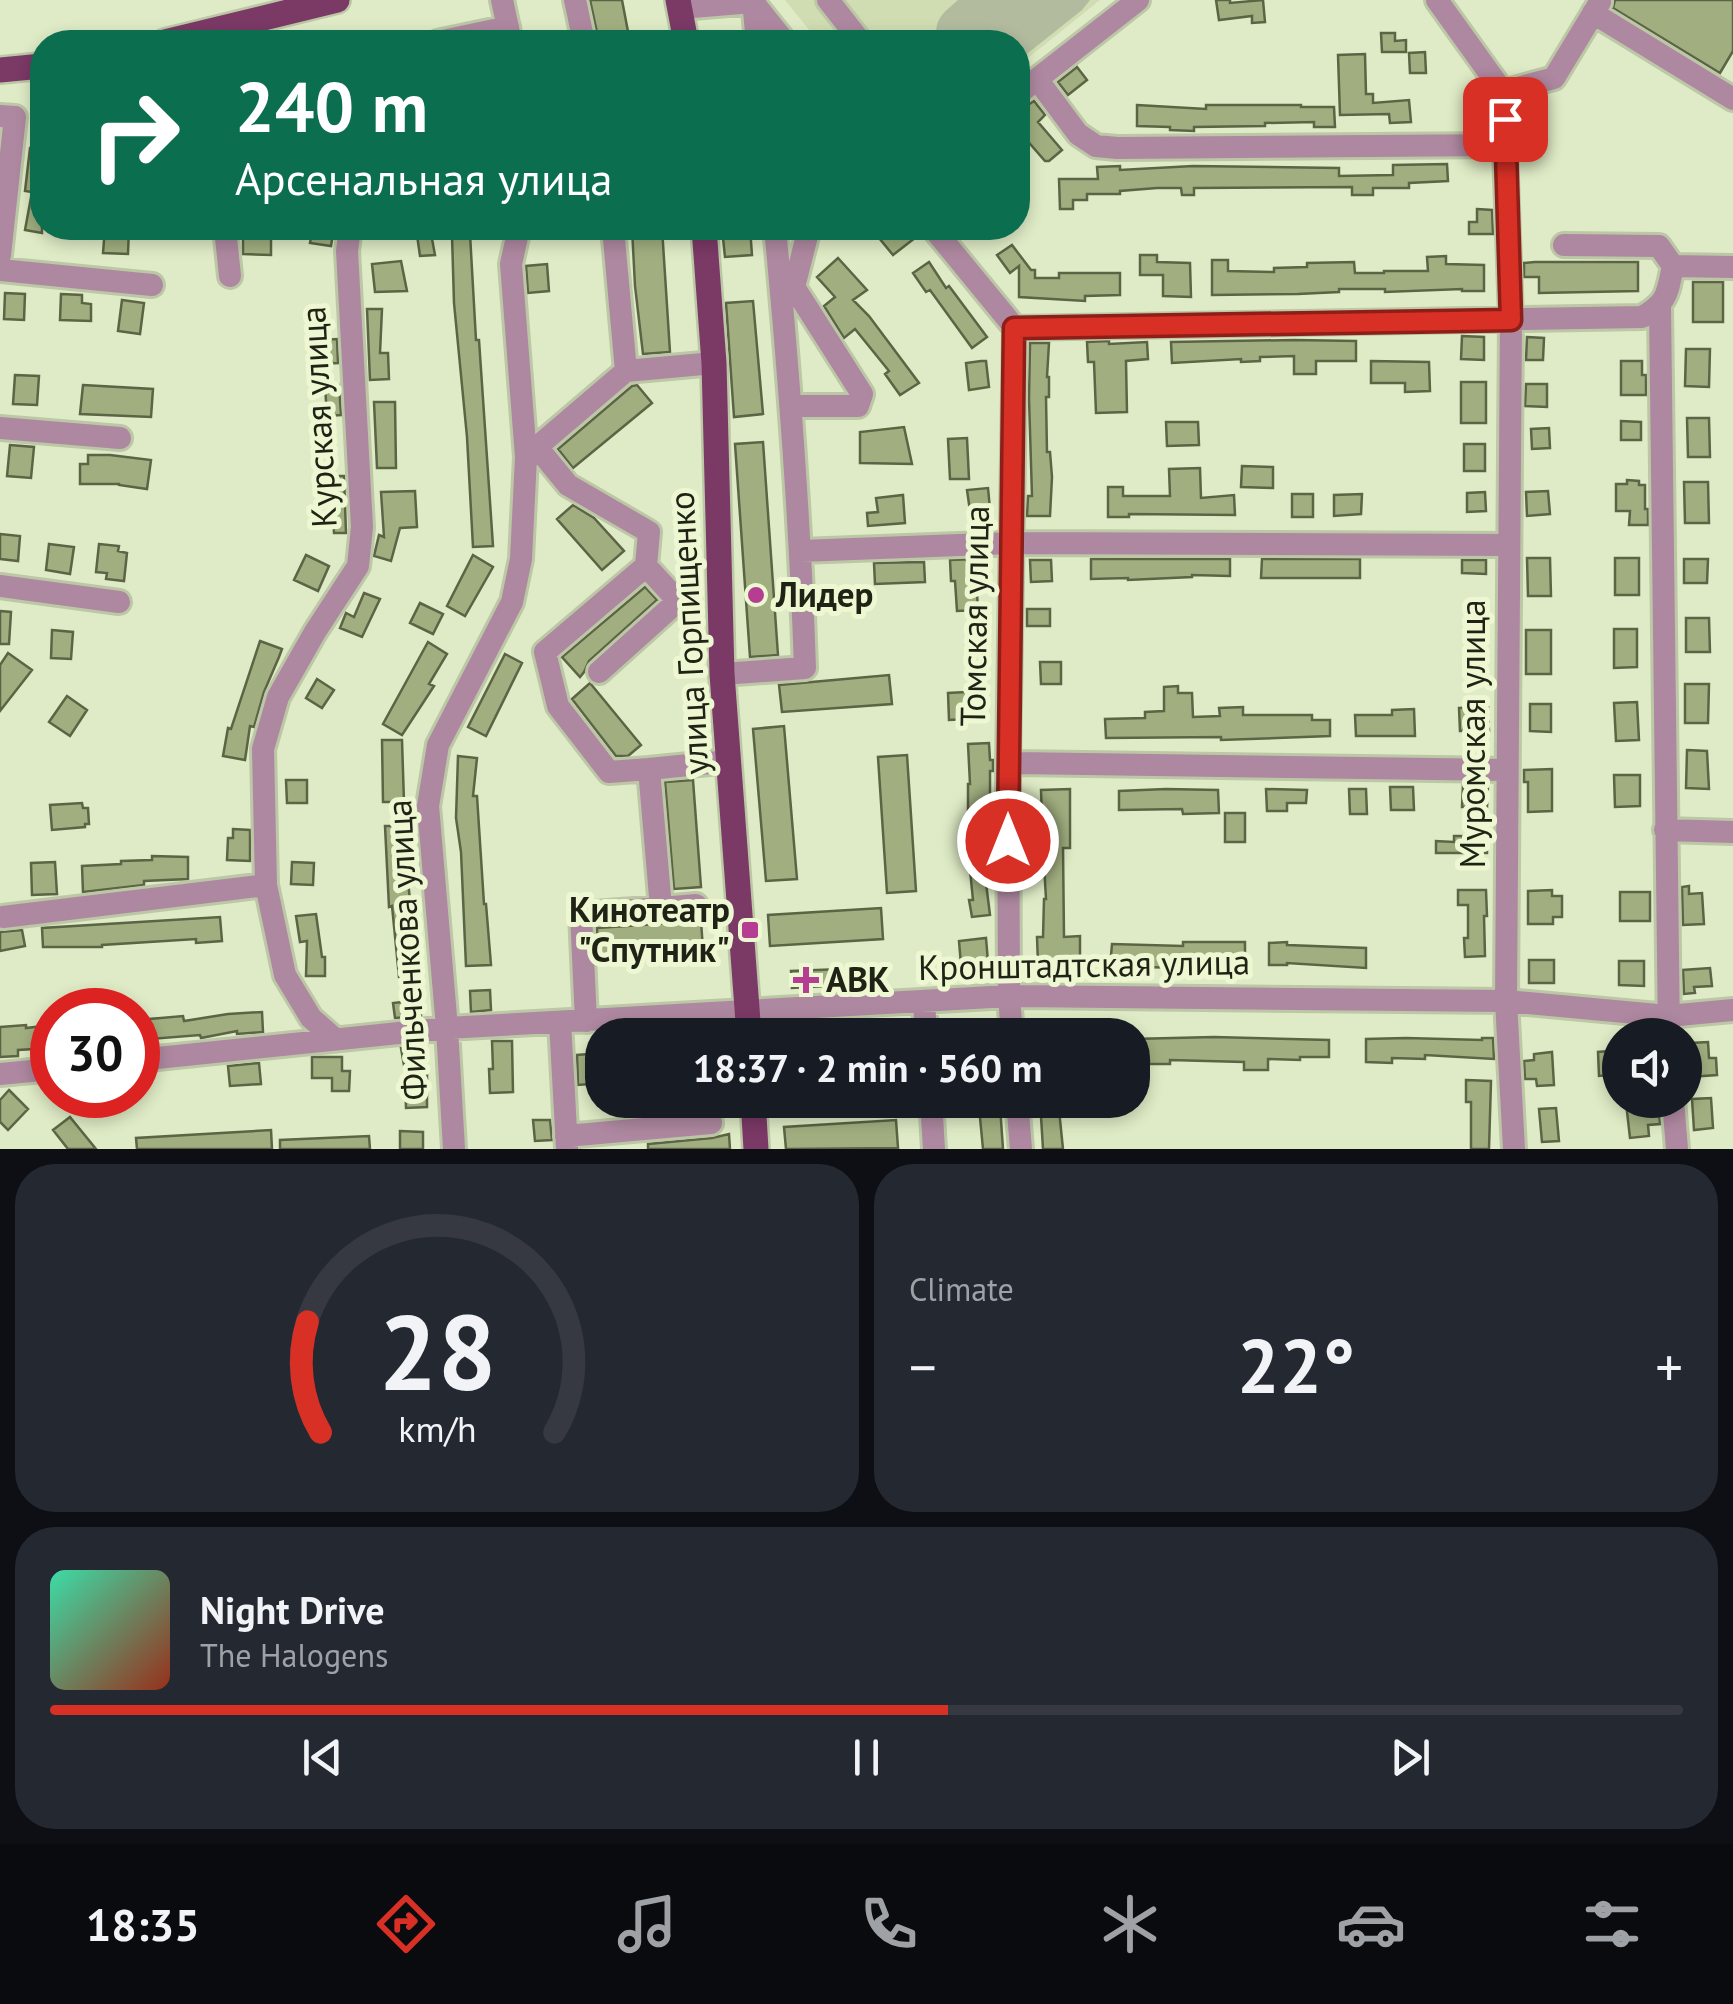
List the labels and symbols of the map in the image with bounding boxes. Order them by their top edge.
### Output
pin [1463,77,1548,162]
street label: Курская улица [289,305,347,529]
street label: улица Горпищенко [658,490,718,776]
street label: Томская улица [949,505,999,727]
place label: Лидер [775,571,873,617]
marker: Лидер [745,584,767,606]
street label: Муромская улица [1449,599,1495,869]
position arrow [956,789,1060,893]
street label: Фильченкова улица [375,798,437,1102]
place label: Кинотеатр "Спутник" [569,886,730,972]
marker: Кинотеатр "Спутник" [739,919,761,941]
street label: Кронштадтская улица [917,938,1250,990]
place label: АВК [826,956,890,1002]
marker: АВК [795,969,817,991]
speed limit sign: 30 [30,988,160,1118]

